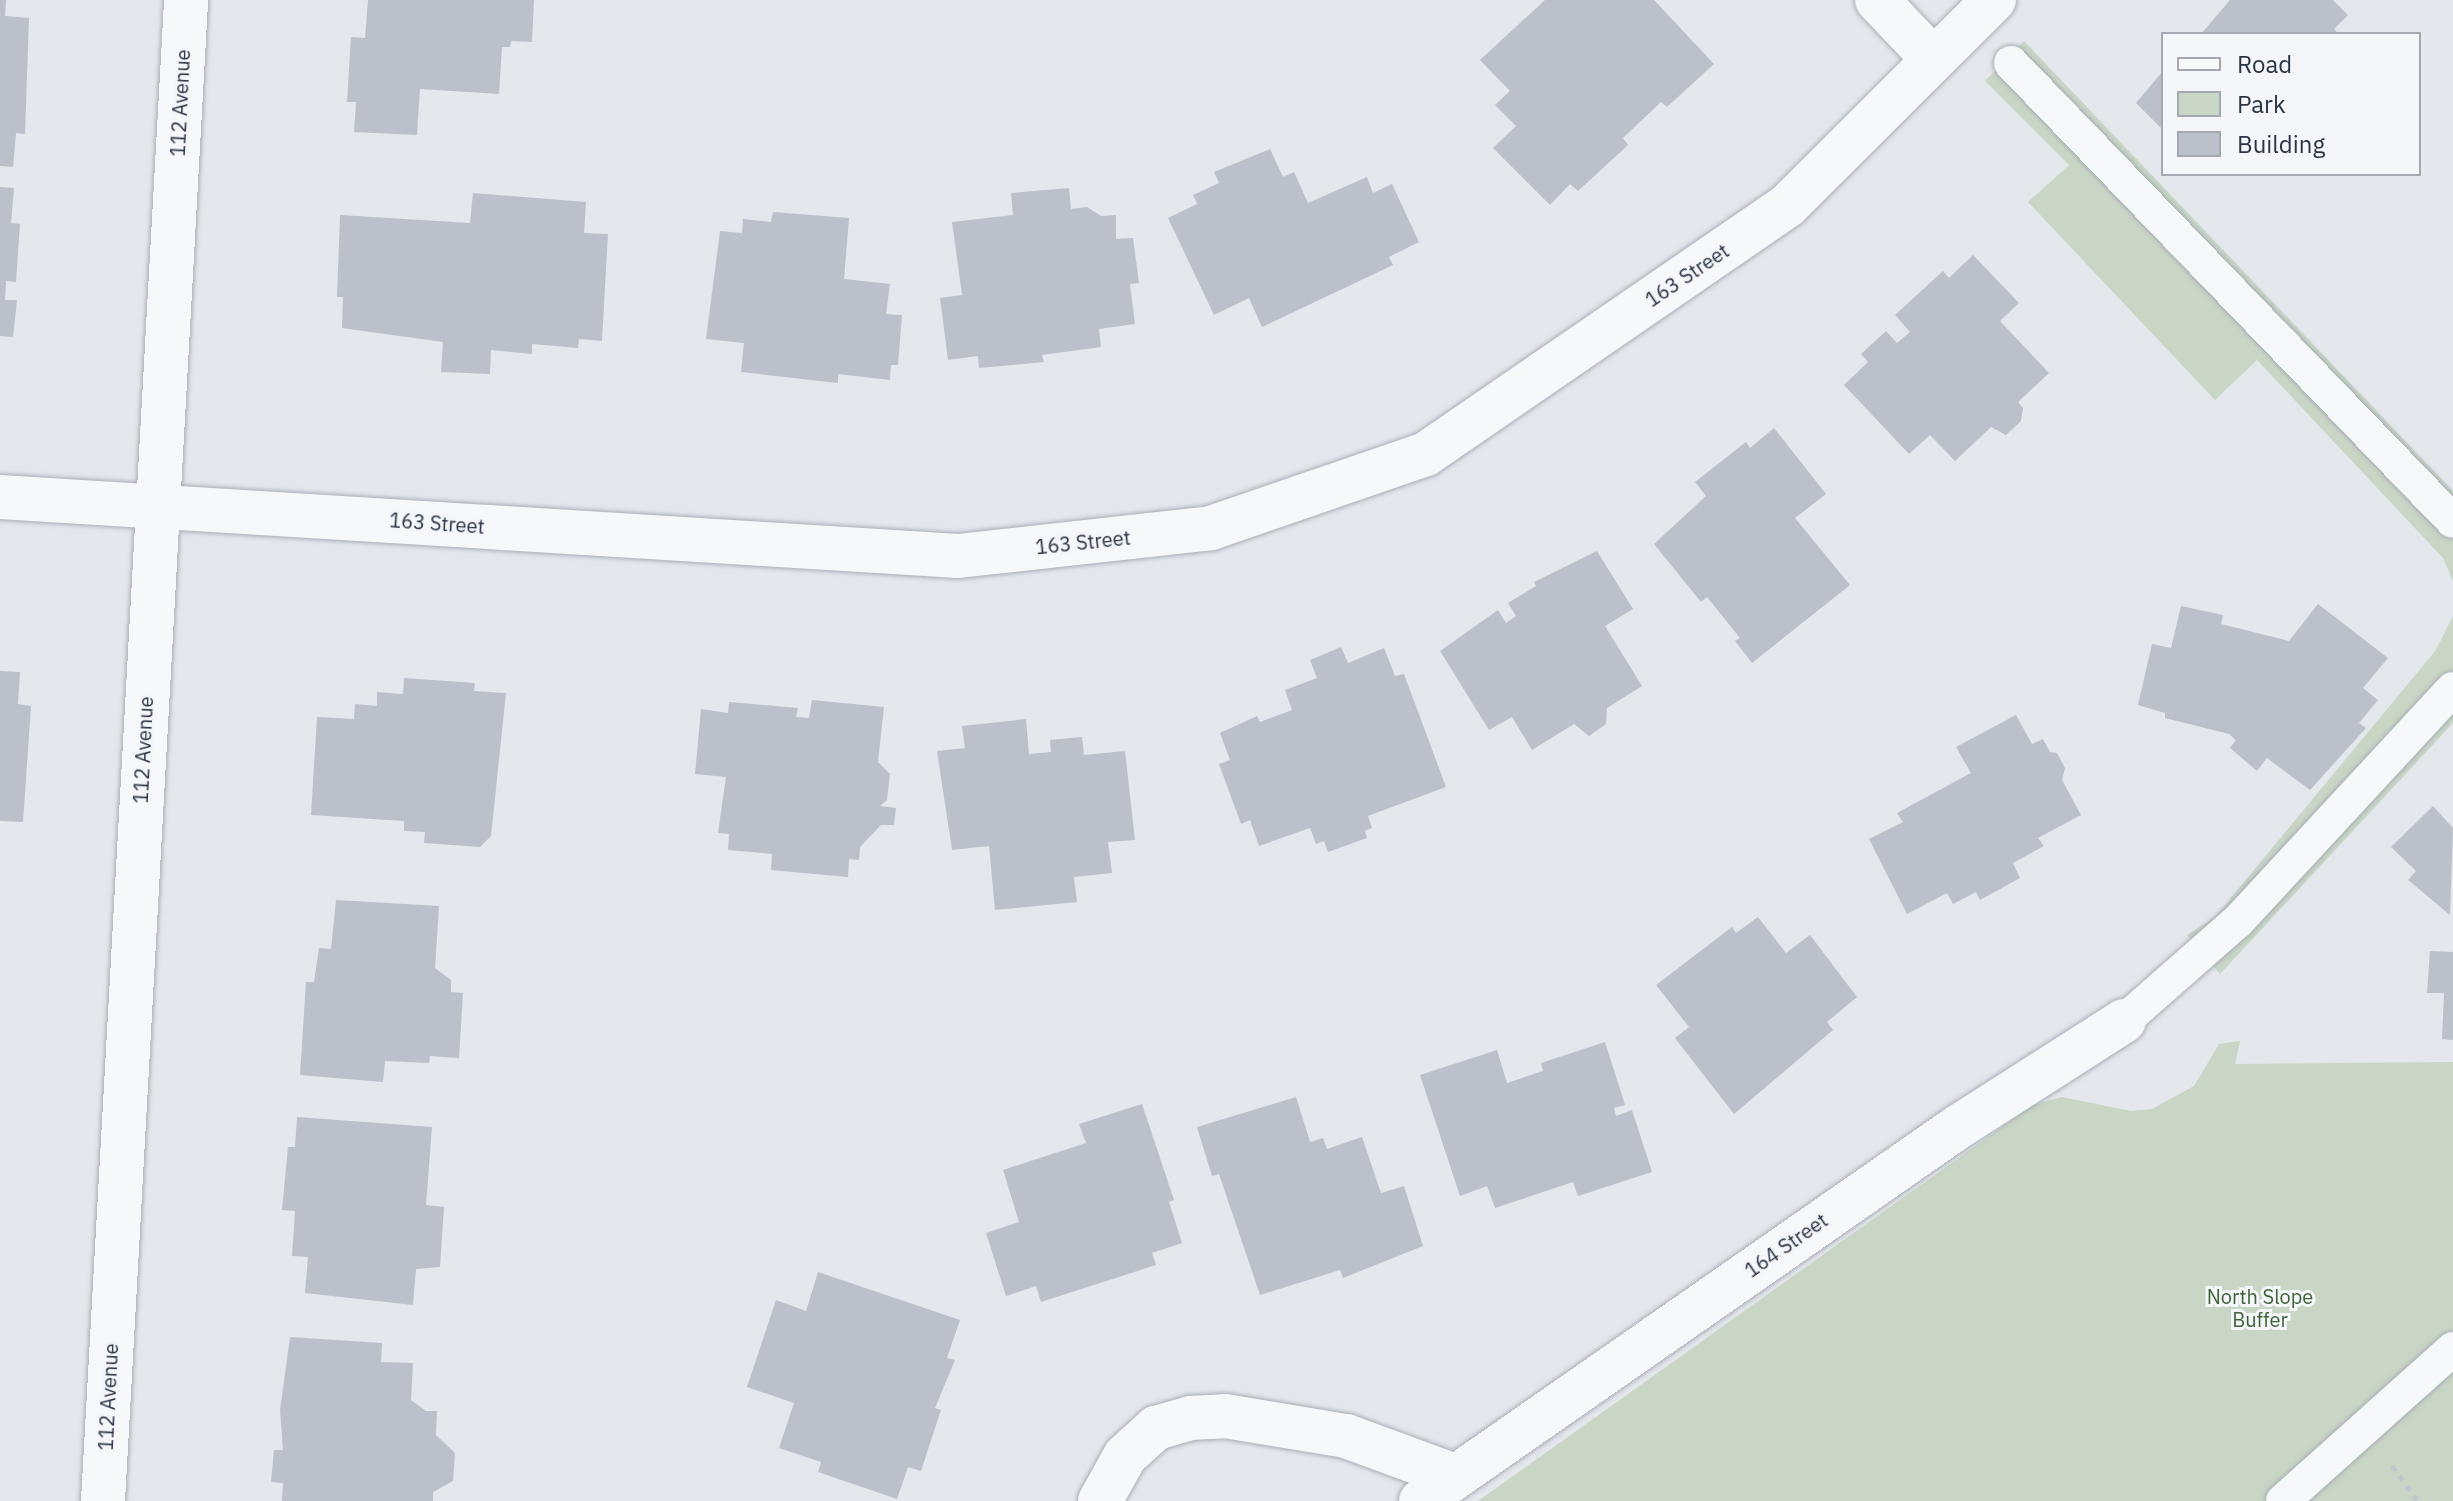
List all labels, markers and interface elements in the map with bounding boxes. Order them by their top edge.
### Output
legend [2161,32,2421,176]
text: Road [2237,48,2292,80]
street label: 112 Avenue [165,49,195,157]
text: Park [2237,88,2286,120]
text: Building [2237,128,2325,160]
street label: 163 Street [1641,238,1733,312]
street label: 163 Street [388,508,486,538]
street label: 163 Street [1034,525,1132,559]
street label: 112 Avenue [128,696,158,804]
street label: 164 Street [1740,1208,1832,1282]
park label: North Slope Buffer [2207,1285,2313,1332]
street label: 112 Avenue [93,1343,123,1451]

